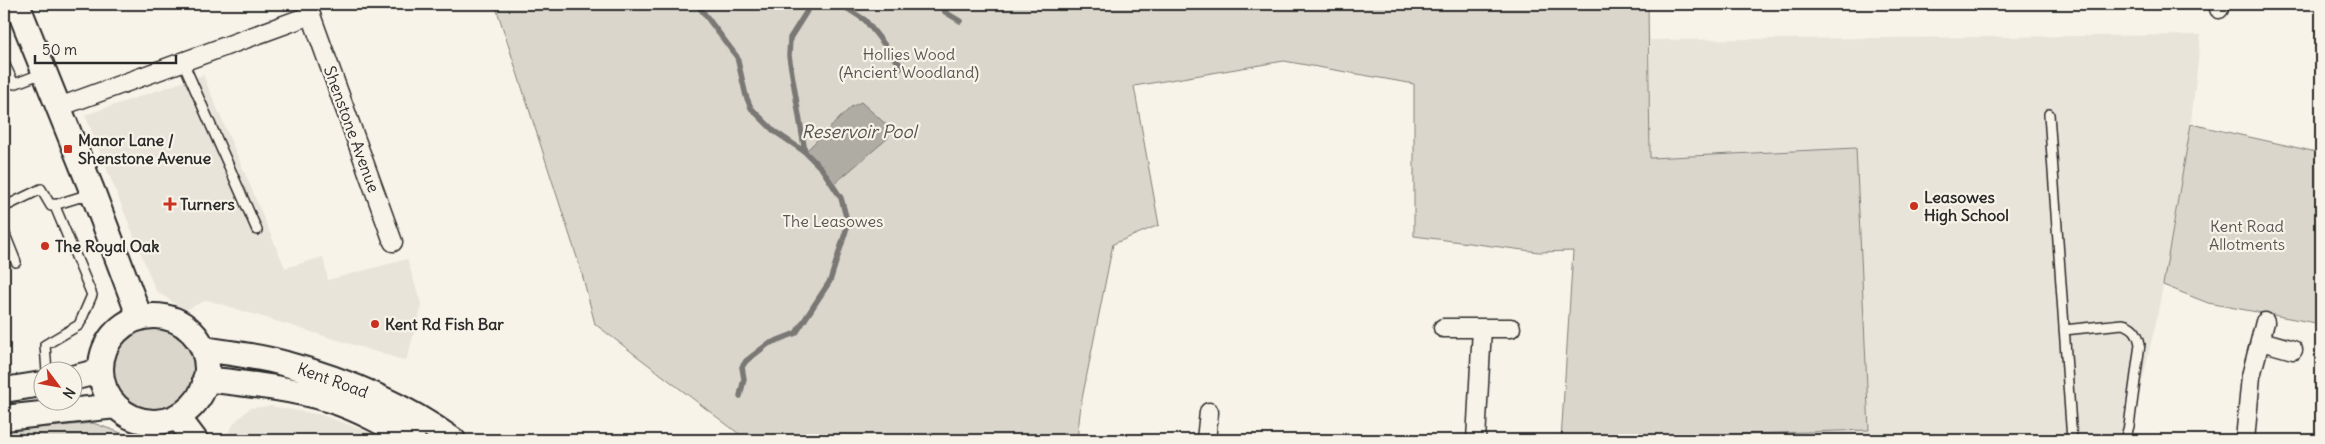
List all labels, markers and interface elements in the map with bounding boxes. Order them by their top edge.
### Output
scale bar [35,32,176,64]
text: 50 m [42,40,77,59]
park label: Hollies Wood (Ancient Woodland) [839,44,979,82]
street label: Shenstone Avenue [320,63,384,195]
water label: Reservoir Pool [801,120,920,143]
place label: Manor Lane / Shenstone Avenue [78,130,211,168]
marker: Manor Lane / Shenstone Avenue [62,143,74,155]
place label: Leasowes High School [1924,187,2009,226]
place label: Turners [180,194,235,214]
marker: Turners [164,198,176,210]
marker: Leasowes High School [1908,200,1920,212]
park label: The Leasowes [783,211,883,231]
park label: Kent Road Allotments [2209,216,2285,254]
place label: The Royal Oak [55,236,159,257]
marker: The Royal Oak [39,240,51,252]
place label: Kent Rd Fish Bar [385,314,504,334]
marker: Kent Rd Fish Bar [369,318,381,330]
street label: Kent Road [295,358,371,402]
north arrow [32,362,82,412]
text: N [59,384,79,402]

